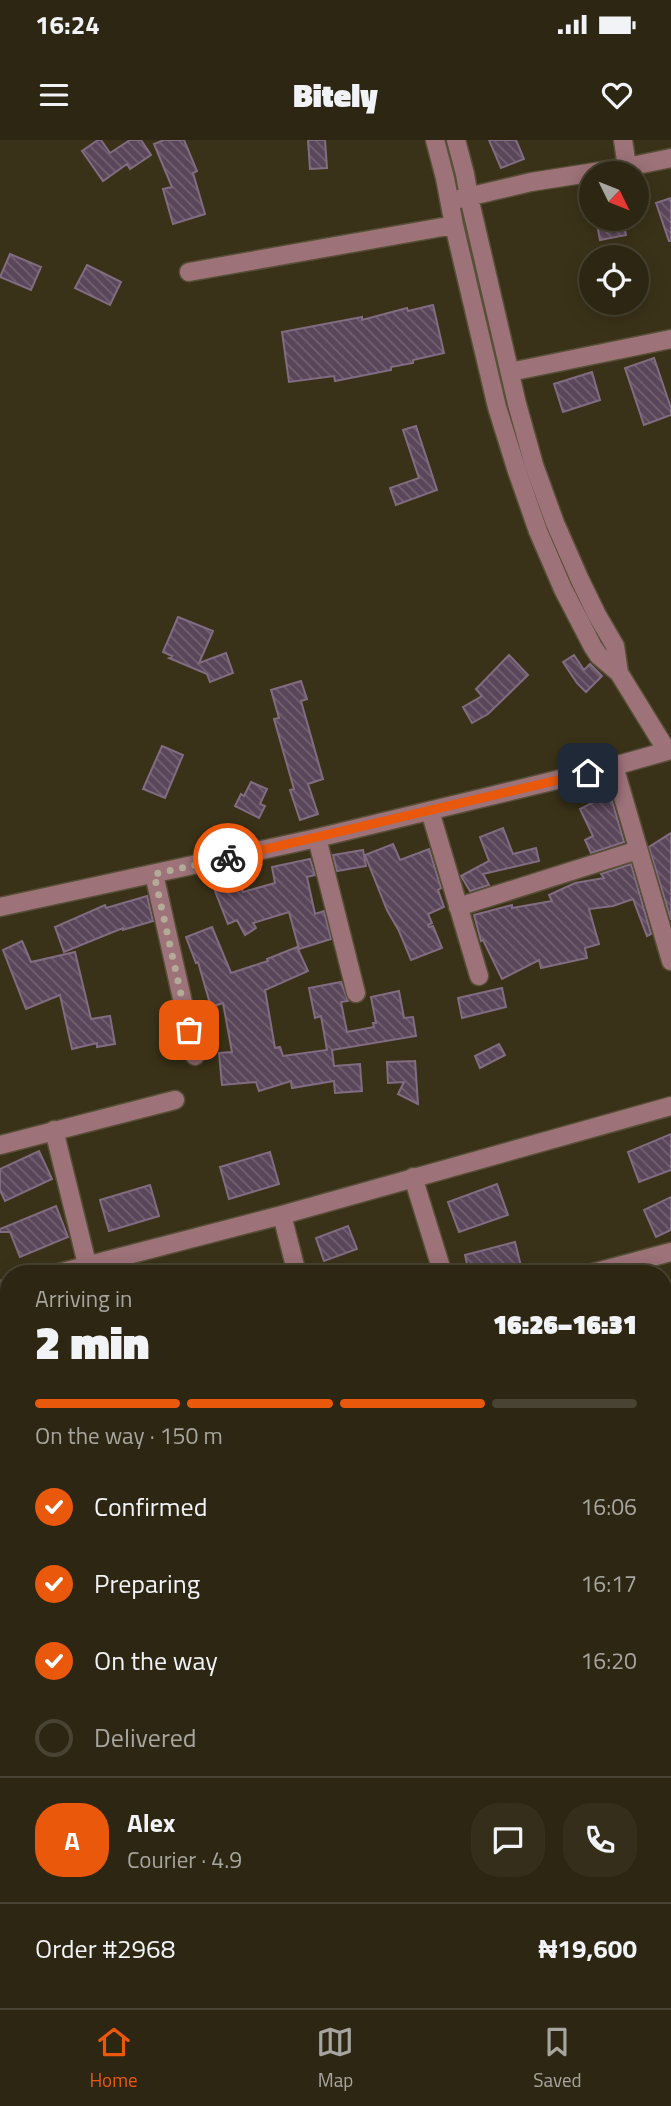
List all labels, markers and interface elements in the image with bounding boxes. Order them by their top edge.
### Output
text: 16:24 [35,5,100,44]
text: Bitely [293,71,378,119]
icon: menu [35,76,73,114]
icon: heart [598,76,636,114]
north arrow [579,161,649,231]
map controls [579,161,649,315]
button: locate [579,245,649,315]
pin [558,743,618,803]
icon: home [569,754,607,792]
courier [193,823,263,893]
icon: bike [209,839,247,877]
pin [159,1000,219,1060]
icon: bag [170,1011,208,1049]
text: Arriving in [35,1281,132,1316]
text: 16:26–16:31 [493,1305,637,1344]
text: 2 min [35,1307,149,1377]
text: On the way · 150 m [35,1418,223,1453]
text: Confirmed [94,1487,208,1526]
icon: check [35,1488,73,1526]
text: 16:06 [580,1489,637,1524]
text: Preparing [94,1564,200,1603]
icon: check [35,1565,73,1603]
text: 16:17 [580,1566,637,1601]
text: On the way [94,1641,218,1680]
icon: check [35,1642,73,1680]
text: 16:20 [580,1643,637,1678]
text: Delivered [94,1718,197,1757]
text: Alex [127,1803,175,1842]
button: chat [471,1803,545,1877]
button: phone [563,1803,637,1877]
text: A [64,1821,80,1860]
text: Courier · 4.9 [127,1842,242,1877]
text: Order #2968 [35,1929,175,1968]
text: ₦19,600 [539,1929,637,1968]
tab: Home [89,2023,138,2094]
tab: Map [316,2023,354,2094]
tab: Saved [533,2023,582,2094]

